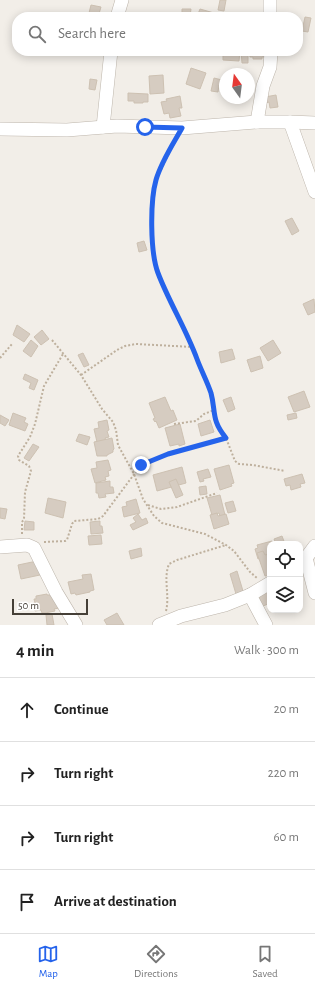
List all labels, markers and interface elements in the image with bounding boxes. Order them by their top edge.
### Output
search box [12,12,303,56]
icon: search [26,23,48,45]
text: Search here [58,26,126,41]
north arrow [219,68,255,104]
route start [136,118,154,136]
route end [132,456,150,474]
map controls [267,541,303,613]
button: locate [267,541,303,577]
button: layers [267,577,303,613]
scale bar [12,597,88,616]
text: 50 m [18,600,39,611]
text: 4 min [16,642,54,659]
text: Walk · 300 m [234,644,299,657]
icon: ahead [16,699,38,721]
text: Continue [54,702,109,717]
text: 20 m [274,703,299,716]
icon: right [16,763,38,785]
text: Turn right [54,766,113,781]
text: 220 m [268,767,299,780]
icon: right [16,827,38,849]
text: Turn right [54,830,113,845]
text: 60 m [273,831,299,844]
icon: arrive [16,891,38,913]
text: Arrive at destination [54,894,177,909]
tab: Map [37,943,59,980]
tab: Directions [134,943,178,980]
tab: Saved [252,943,278,980]

